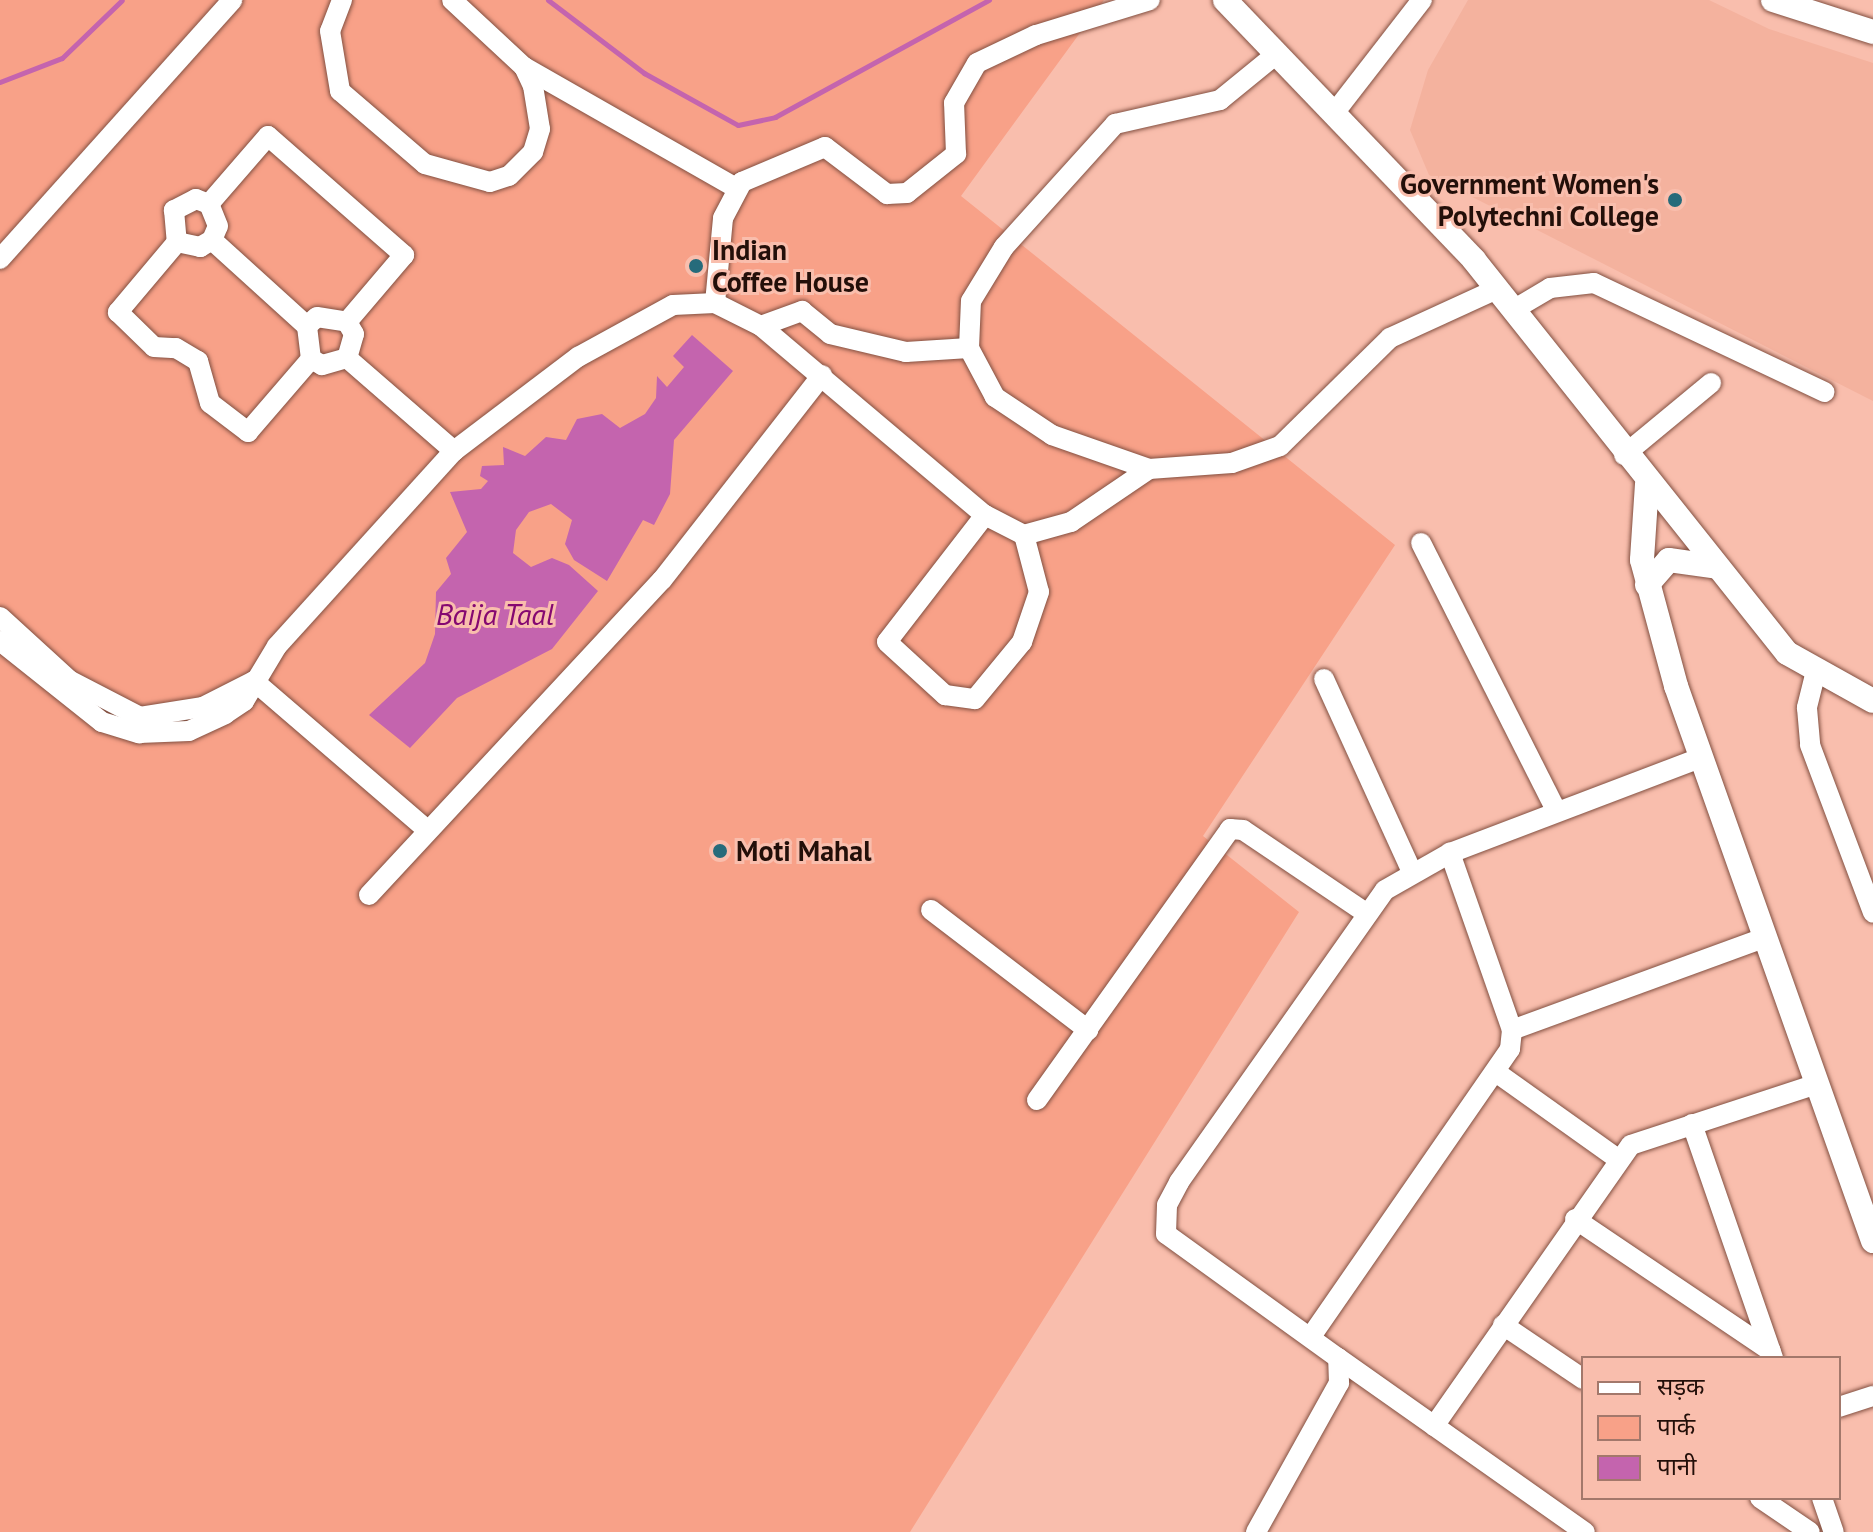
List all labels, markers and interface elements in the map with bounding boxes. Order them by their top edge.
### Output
place label: Government Women's Polytechni College [1399,167,1659,233]
marker: Government Women's Polytechni College [1666,191,1684,209]
place label: Indian Coffee House [712,233,869,299]
marker: Indian Coffee House [687,257,705,275]
water label: Baija Taal [435,596,555,632]
place label: Moti Mahal [736,834,871,868]
marker: Moti Mahal [711,842,729,860]
legend [1581,1356,1841,1500]
text: सड़क [1657,1371,1705,1402]
text: पार्क [1657,1411,1695,1442]
text: पानी [1657,1451,1696,1482]

